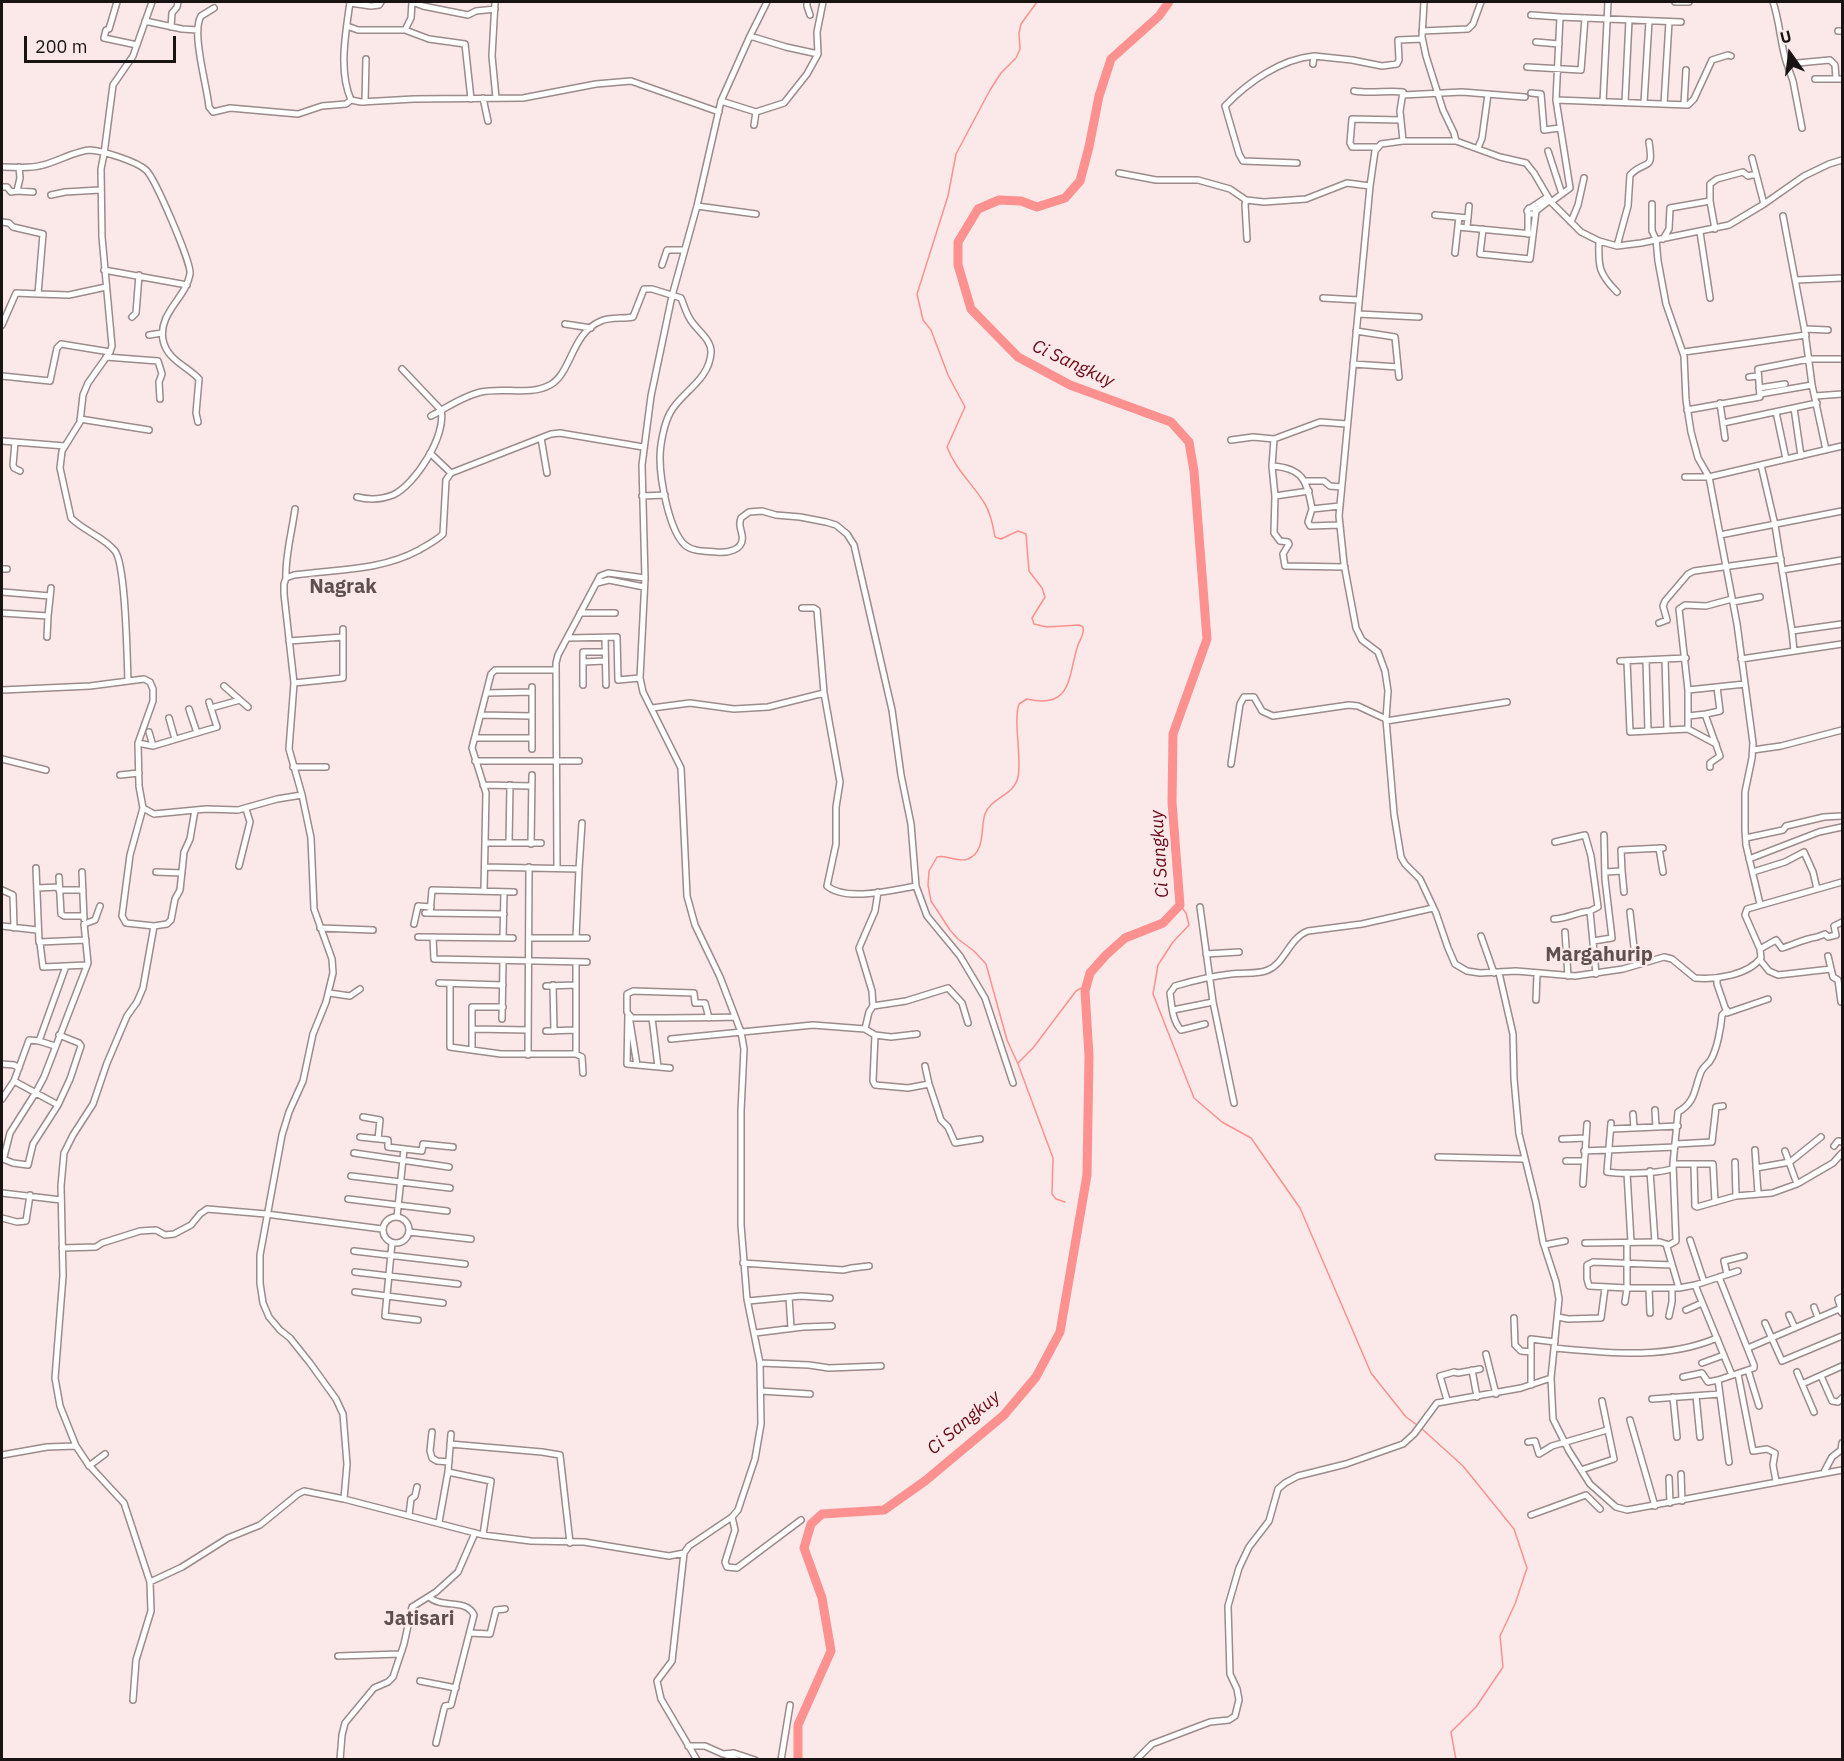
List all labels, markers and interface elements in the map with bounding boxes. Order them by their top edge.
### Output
scale bar [27,24,178,62]
north arrow [1760,24,1820,84]
text: U [1778,25,1793,48]
text: 200 m [35,35,87,58]
water label: Ci Sangkuy [1029,336,1117,392]
district label: Nagrak [309,575,377,599]
water label: Ci Sangkuy [1146,809,1174,899]
district label: Margahurip [1545,943,1653,967]
water label: Ci Sangkuy [923,1386,1005,1460]
district label: Jatisari [383,1607,455,1631]

